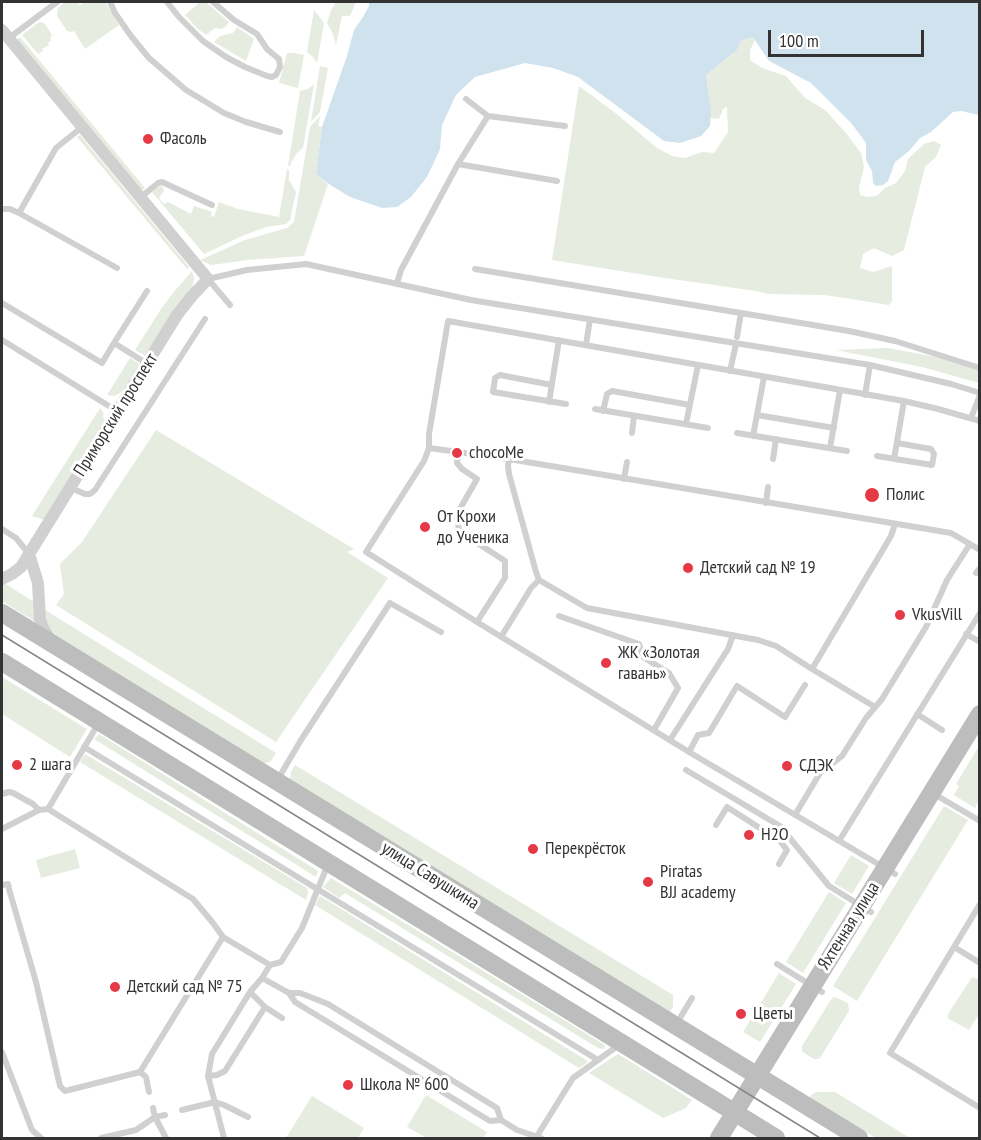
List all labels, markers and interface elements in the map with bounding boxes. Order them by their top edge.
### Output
scale bar [771,18,927,56]
text: 100 m [779,29,819,52]
place label: Фасоль [160,128,207,150]
marker: Фасоль [141,132,155,146]
street label: Приморский проспект [70,350,162,480]
place label: chocoMe [469,442,524,464]
marker: chocoMe [450,446,464,460]
place label: Полис [886,484,925,506]
marker: Полис [863,486,881,504]
place label: От Крохи до Ученика [437,506,509,548]
marker: От Крохи до Ученика [418,520,432,534]
place label: Детский сад № 19 [700,557,816,579]
marker: Детский сад № 19 [681,561,695,575]
place label: VkusVill [912,604,962,626]
marker: VkusVill [893,608,907,622]
place label: ЖК «Золотая гавань» [618,642,700,684]
marker: ЖК «Золотая гавань» [599,656,613,670]
place label: 2 шага [29,754,71,776]
place label: СДЭК [799,755,834,777]
marker: 2 шага [10,758,24,772]
marker: СДЭК [780,759,794,773]
place label: H2O [761,824,789,846]
marker: H2O [742,828,756,842]
street label: улица Савушкина [377,837,483,915]
place label: Перекрёсток [545,838,626,860]
marker: Перекрёсток [526,842,540,856]
place label: Piratas BJJ academy [660,861,735,904]
marker: Piratas BJJ academy [641,875,655,889]
street label: Яхтенная улица [814,878,884,974]
place label: Детский сад № 75 [127,976,243,998]
marker: Детский сад № 75 [108,980,122,994]
place label: Цветы [753,1003,793,1025]
marker: Цветы [734,1007,748,1021]
place label: Школа № 600 [360,1074,448,1096]
marker: Школа № 600 [341,1078,355,1092]

